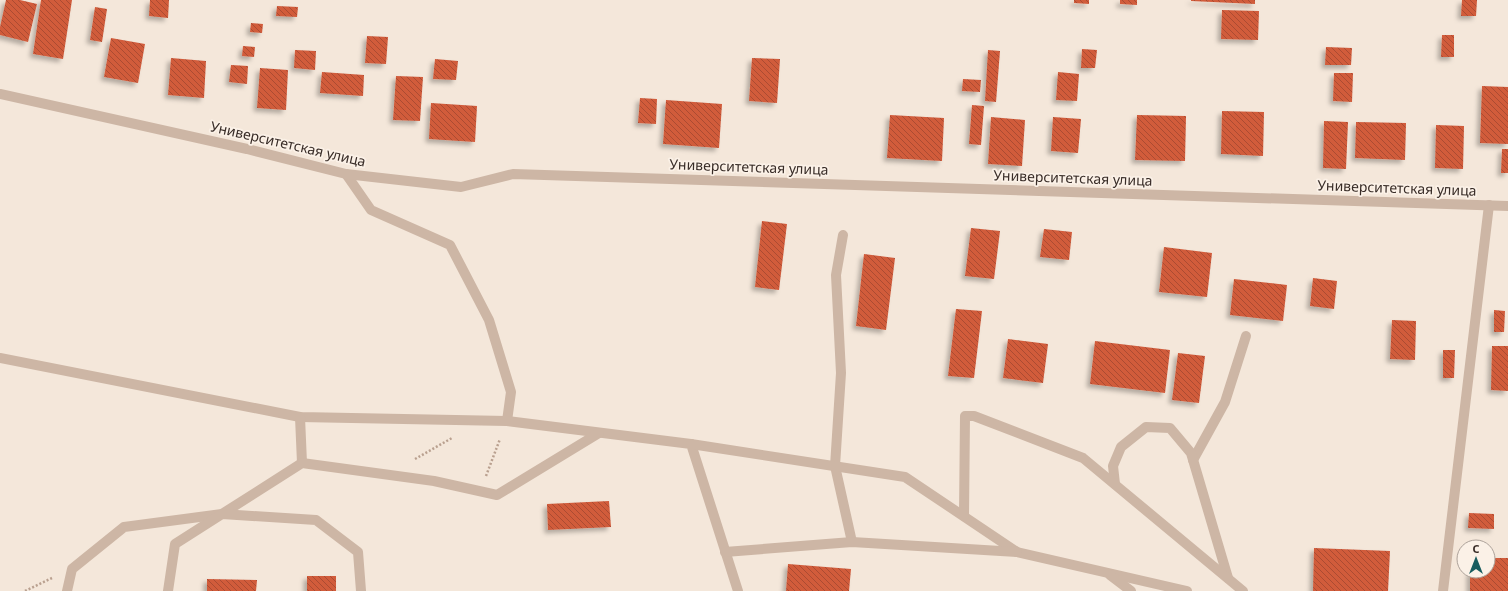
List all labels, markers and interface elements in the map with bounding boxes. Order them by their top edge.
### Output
street label: Университетская улица [208,116,368,171]
street label: Университетская улица [669,154,829,179]
street label: Университетская улица [993,165,1153,190]
street label: Университетская улица [1317,175,1477,200]
north arrow [1456,539,1496,579]
text: С [1472,541,1480,556]

